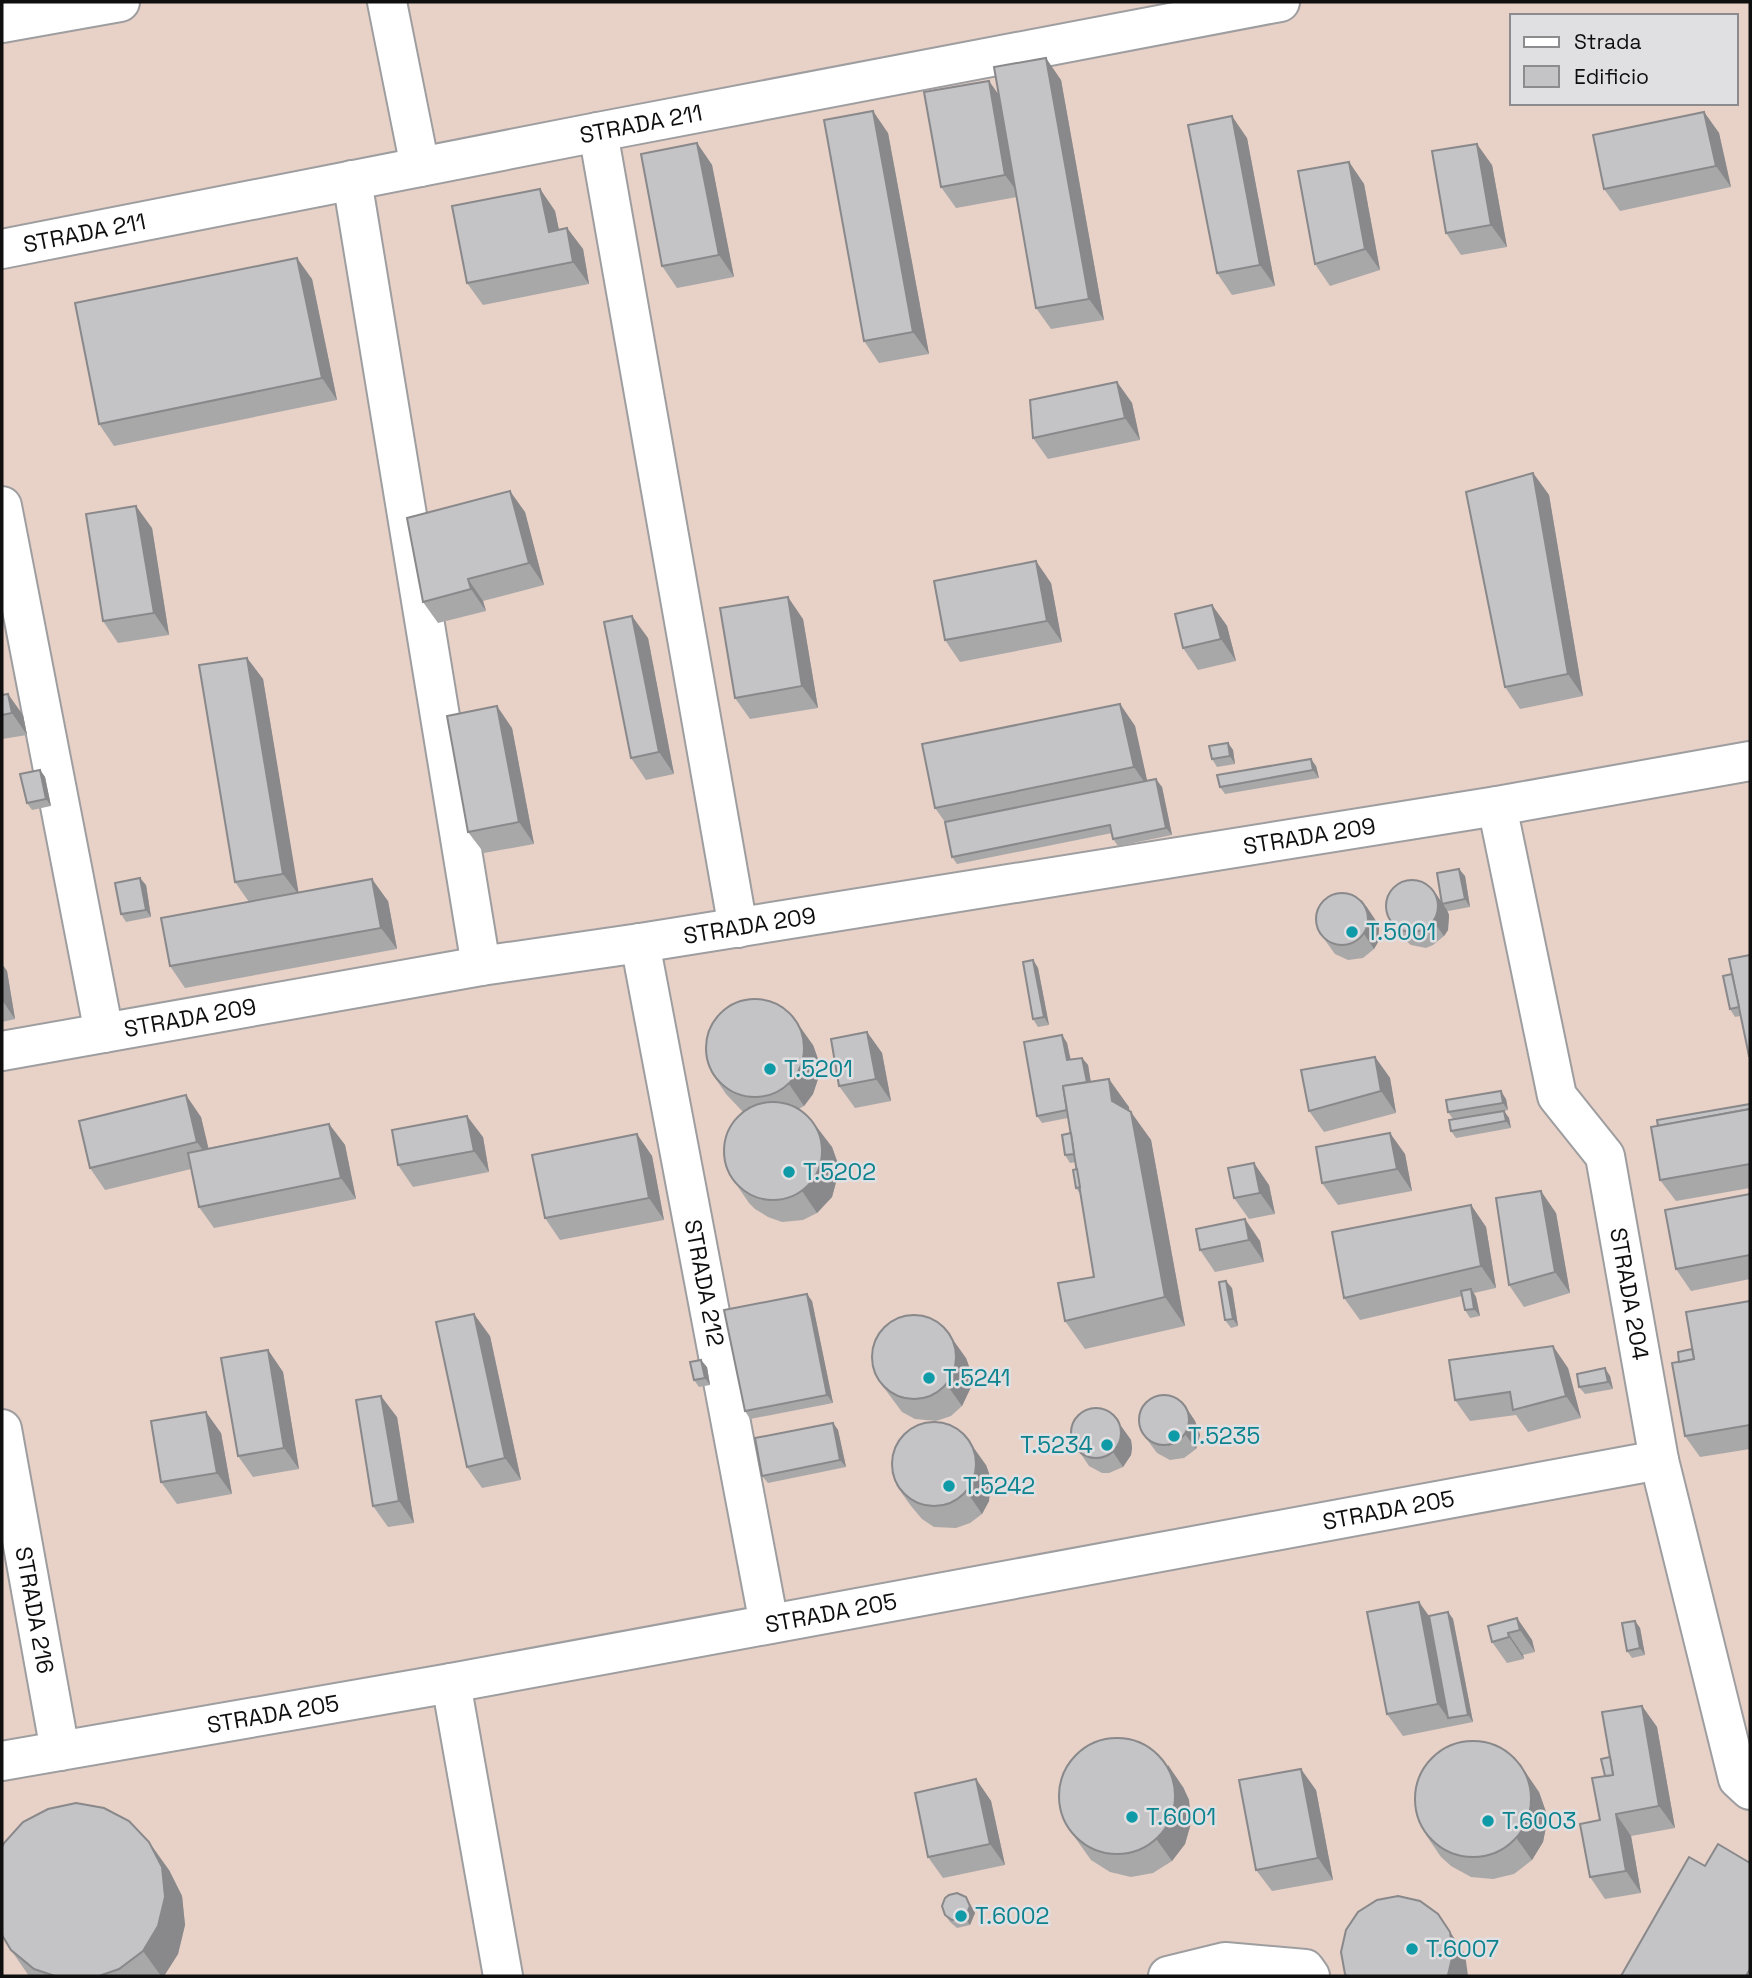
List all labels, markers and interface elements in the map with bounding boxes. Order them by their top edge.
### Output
legend [1510,14,1738,105]
text: Strada [1574,28,1641,55]
text: Edificio [1574,63,1649,90]
street label: STRADA 211 [577,97,705,150]
street label: STRADA 211 [21,206,148,260]
street label: STRADA 209 [1241,811,1378,861]
street label: STRADA 209 [681,900,818,951]
place label: T.5001 [1366,917,1436,947]
marker: T.5001 [1344,924,1360,940]
street label: STRADA 209 [122,991,259,1044]
place label: T.5201 [784,1054,853,1084]
marker: T.5201 [762,1061,778,1077]
place label: T.5202 [803,1157,876,1187]
marker: T.5202 [781,1164,797,1180]
street label: STRADA 212 [678,1217,731,1349]
street label: STRADA 204 [1603,1225,1656,1363]
place label: T.5241 [943,1363,1010,1393]
marker: T.5241 [921,1370,937,1386]
place label: T.5235 [1188,1421,1260,1451]
marker: T.5235 [1166,1428,1182,1444]
place label: T.5234 [1020,1430,1093,1460]
marker: T.5234 [1099,1437,1115,1453]
place label: T.5242 [963,1471,1035,1501]
marker: T.5242 [941,1478,957,1494]
street label: STRADA 205 [1320,1483,1457,1537]
street label: STRADA 216 [8,1544,61,1676]
street label: STRADA 205 [762,1586,899,1640]
street label: STRADA 205 [205,1688,341,1740]
place label: T.6001 [1146,1802,1216,1832]
place label: T.6003 [1502,1806,1576,1836]
marker: T.6001 [1124,1809,1140,1825]
marker: T.6003 [1480,1813,1496,1829]
place label: T.6002 [975,1901,1049,1931]
marker: T.6002 [953,1908,969,1924]
place label: T.6007 [1426,1934,1499,1964]
marker: T.6007 [1404,1941,1420,1957]

